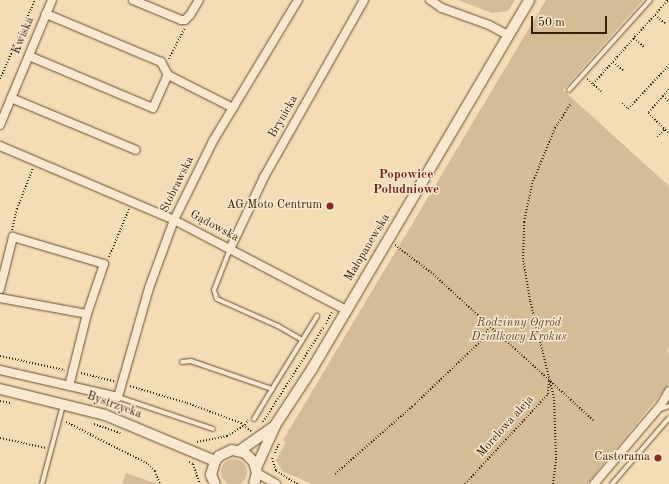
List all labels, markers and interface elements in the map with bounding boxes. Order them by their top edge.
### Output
scale bar [533,8,609,34]
street label: Kwiska [10,15,38,57]
text: 50 m [538,17,565,29]
street label: Brynicka [266,93,302,141]
street label: Stobrawska [158,154,198,216]
district label: Popowice Południowe [373,168,439,199]
place label: AG Moto Centrum [227,199,322,213]
marker: AG Moto Centrum [325,201,335,211]
street label: Gądowska [187,208,241,246]
street label: Małopanewska [342,212,394,284]
park label: Rodzinny Ogród Działkowy Krokus [471,317,567,345]
street label: Bystrzycka [85,389,143,423]
street label: Morelowa aleja [475,393,537,461]
place label: Castorama [594,451,650,465]
marker: Castorama [653,453,663,463]

